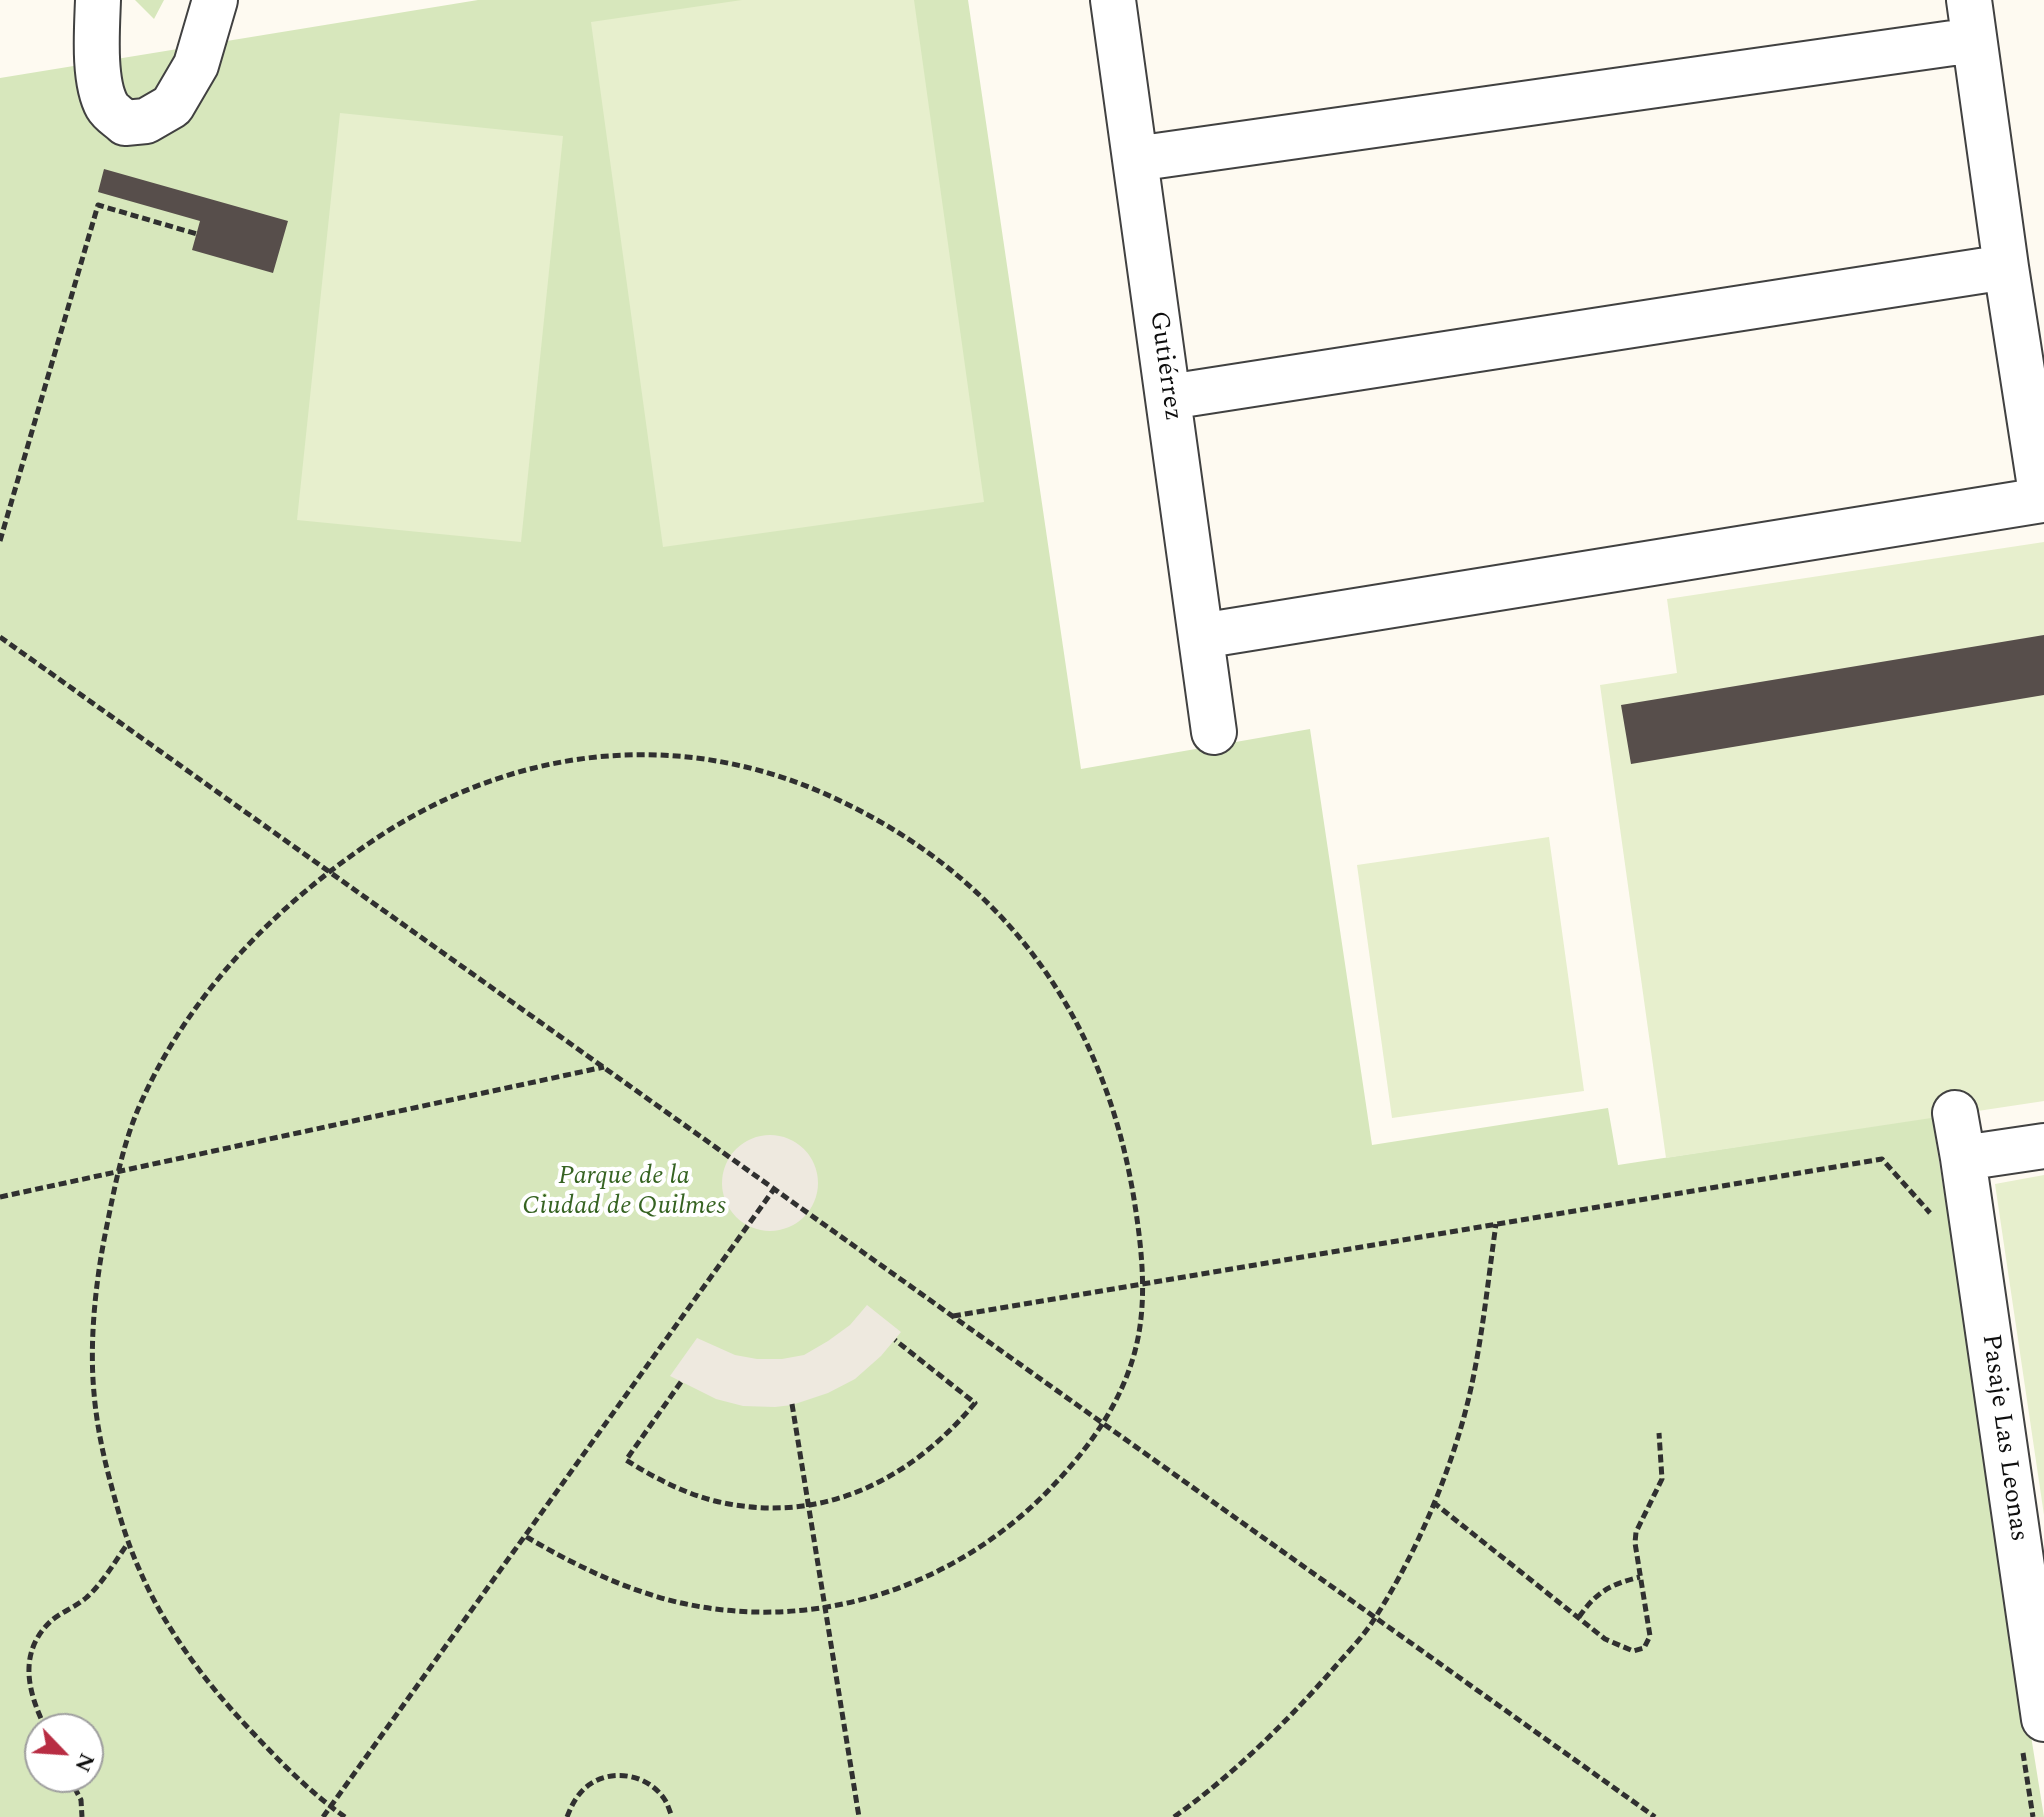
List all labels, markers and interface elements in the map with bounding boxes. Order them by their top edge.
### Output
street label: Gutiérrez [1141,309,1187,423]
park label: Parque de la Ciudad de Quilmes [522,1162,726,1224]
street label: Pasaje Las Leonas [1973,1332,2033,1544]
north arrow [24,1713,104,1793]
text: N [66,1747,103,1778]

